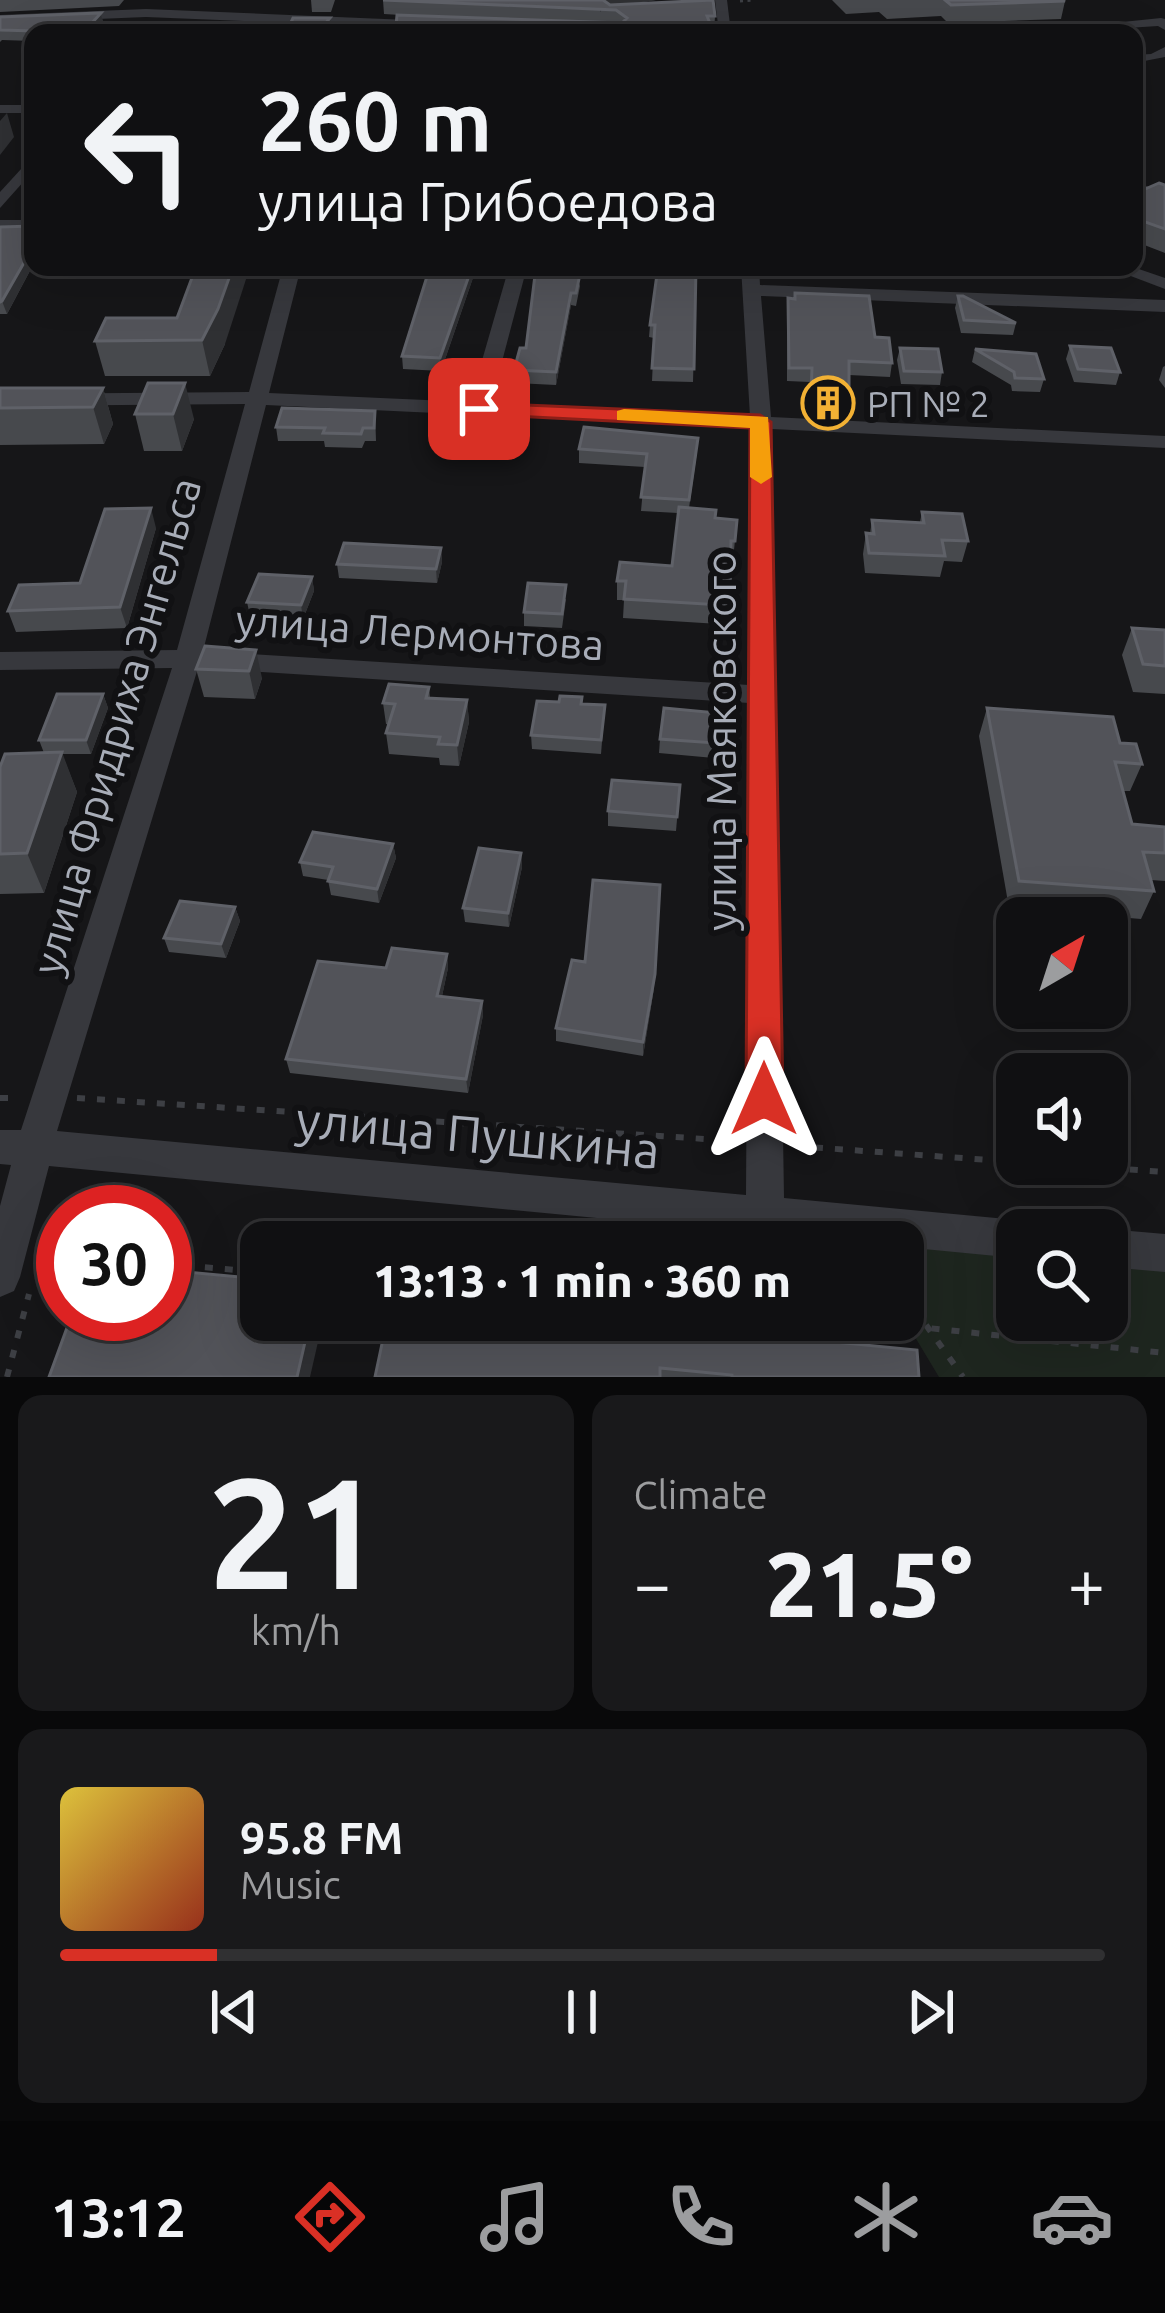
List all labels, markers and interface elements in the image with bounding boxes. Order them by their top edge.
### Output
icon: left [60,72,216,228]
text: 260 m [258,73,492,167]
text: улица Грибоедова [258,171,718,231]
pin [428,358,530,460]
building icon: РП № 2 [800,375,856,431]
icon: arrive [446,376,512,442]
place label: РП № 2 [867,383,990,424]
street label: улица Фридриха Энгельса [23,472,209,980]
street label: улица Маяковского [697,551,744,931]
street label: улица Лермонтова [234,596,606,668]
north arrow [996,897,1128,1029]
map controls [996,897,1128,1341]
position arrow [701,1036,827,1162]
button: sound [996,1053,1128,1185]
street label: улица Пушкина [294,1089,662,1179]
speed limit sign: 30 [36,1185,192,1341]
button: search [996,1209,1128,1341]
text: 13:13 · 1 min · 360 m [373,1255,791,1306]
text: 21 [208,1444,384,1618]
text: Climate [634,1473,768,1516]
text: 21.5° [766,1533,973,1634]
text: − [634,1546,671,1620]
text: + [1068,1546,1105,1620]
text: km/h [251,1609,341,1652]
text: 95.8 FM [240,1812,403,1863]
text: Music [240,1863,341,1906]
icon: previous [201,1979,267,2045]
icon: pause [549,1979,615,2045]
icon: next [898,1979,964,2045]
icon: directions [288,2175,372,2259]
icon: music [473,2175,557,2259]
icon: phone [659,2175,743,2259]
icon: climate [844,2175,928,2259]
icon: car [1030,2175,1114,2259]
text: 13:12 [51,2187,186,2247]

